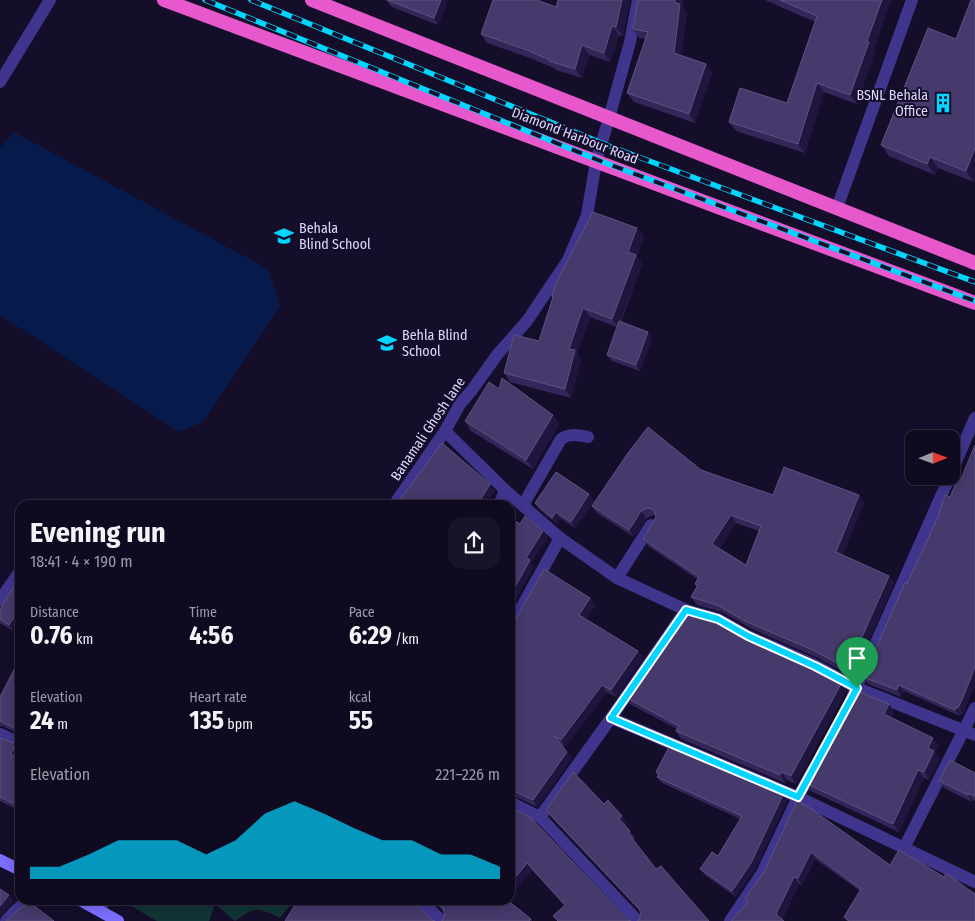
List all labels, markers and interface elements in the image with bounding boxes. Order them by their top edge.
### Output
place label: BSNL Behala Office [857,87,928,120]
building icon: BSNL Behala Office [932,92,954,114]
street label: Diamond Harbour Road [509,104,641,168]
place label: Behala Blind School [299,220,371,253]
school or university icon: Behala Blind School [273,225,295,247]
place label: Behla Blind School [402,327,468,360]
school or university icon: Behla Blind School [376,332,398,354]
street label: Banamali Ghosh lane [387,374,469,484]
north arrow [905,430,960,485]
map controls [905,430,960,485]
text: Evening run [30,516,166,549]
button: share [448,517,500,569]
text: 18:41 · 4 × 190 m [30,552,133,571]
text: Distance [30,604,79,621]
text: Time [189,604,217,621]
text: Pace [349,604,375,621]
text: 0.76 [30,621,73,651]
text: 4:56 [189,621,233,651]
text: 6:29 [349,621,392,651]
text: km [73,631,93,648]
text: /km [392,631,419,648]
pin [836,637,878,688]
icon: arrive [843,644,871,672]
text: Elevation [30,689,83,706]
text: Heart rate [189,689,247,706]
text: kcal [349,689,371,706]
text: 24 [30,706,54,736]
text: 135 [189,706,224,736]
text: 55 [349,706,373,736]
text: m [54,716,68,733]
text: bpm [224,716,253,733]
text: Elevation [30,765,90,784]
text: 221–226 m [435,765,500,784]

